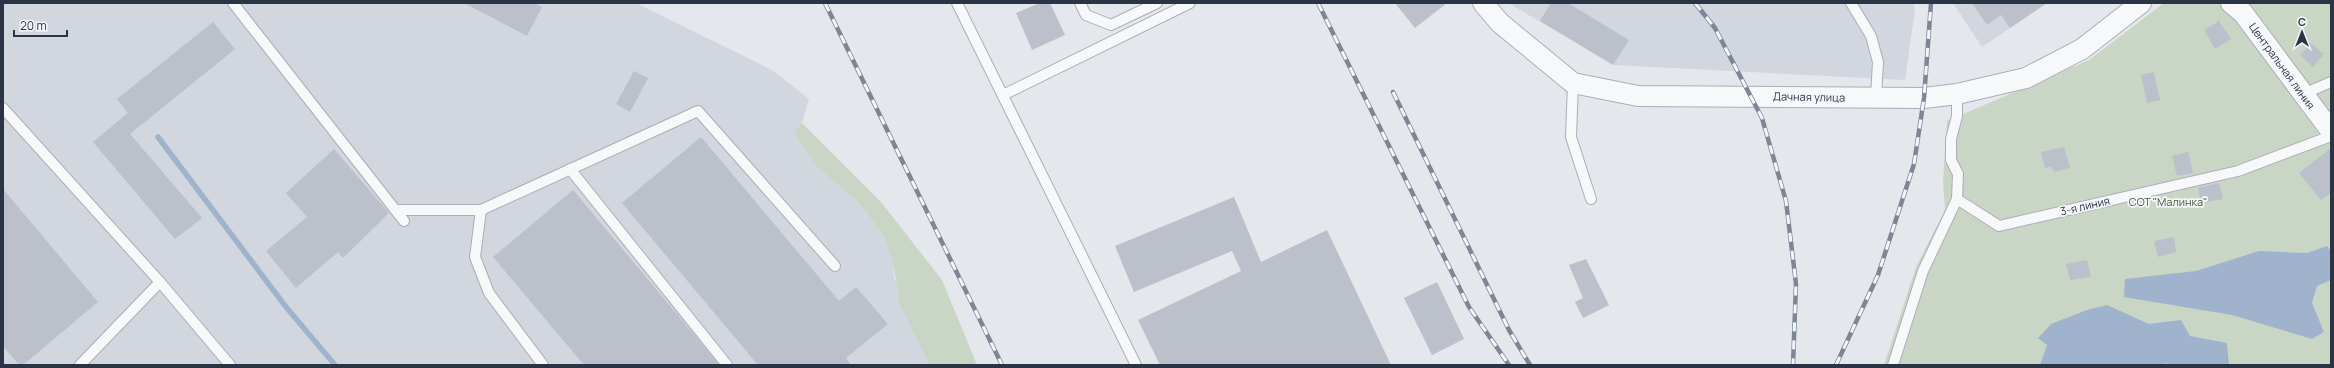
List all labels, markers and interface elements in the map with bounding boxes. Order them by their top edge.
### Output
scale bar [14,12,67,38]
north arrow [2282,12,2322,52]
text: С [2298,14,2306,29]
text: 20 m [20,17,47,34]
street label: Центральная линия [2246,19,2319,112]
street label: Дачная улица [1773,88,1845,105]
street label: 3-я линия [2059,193,2111,218]
park label: СОТ "Малинка" [2129,194,2207,209]

